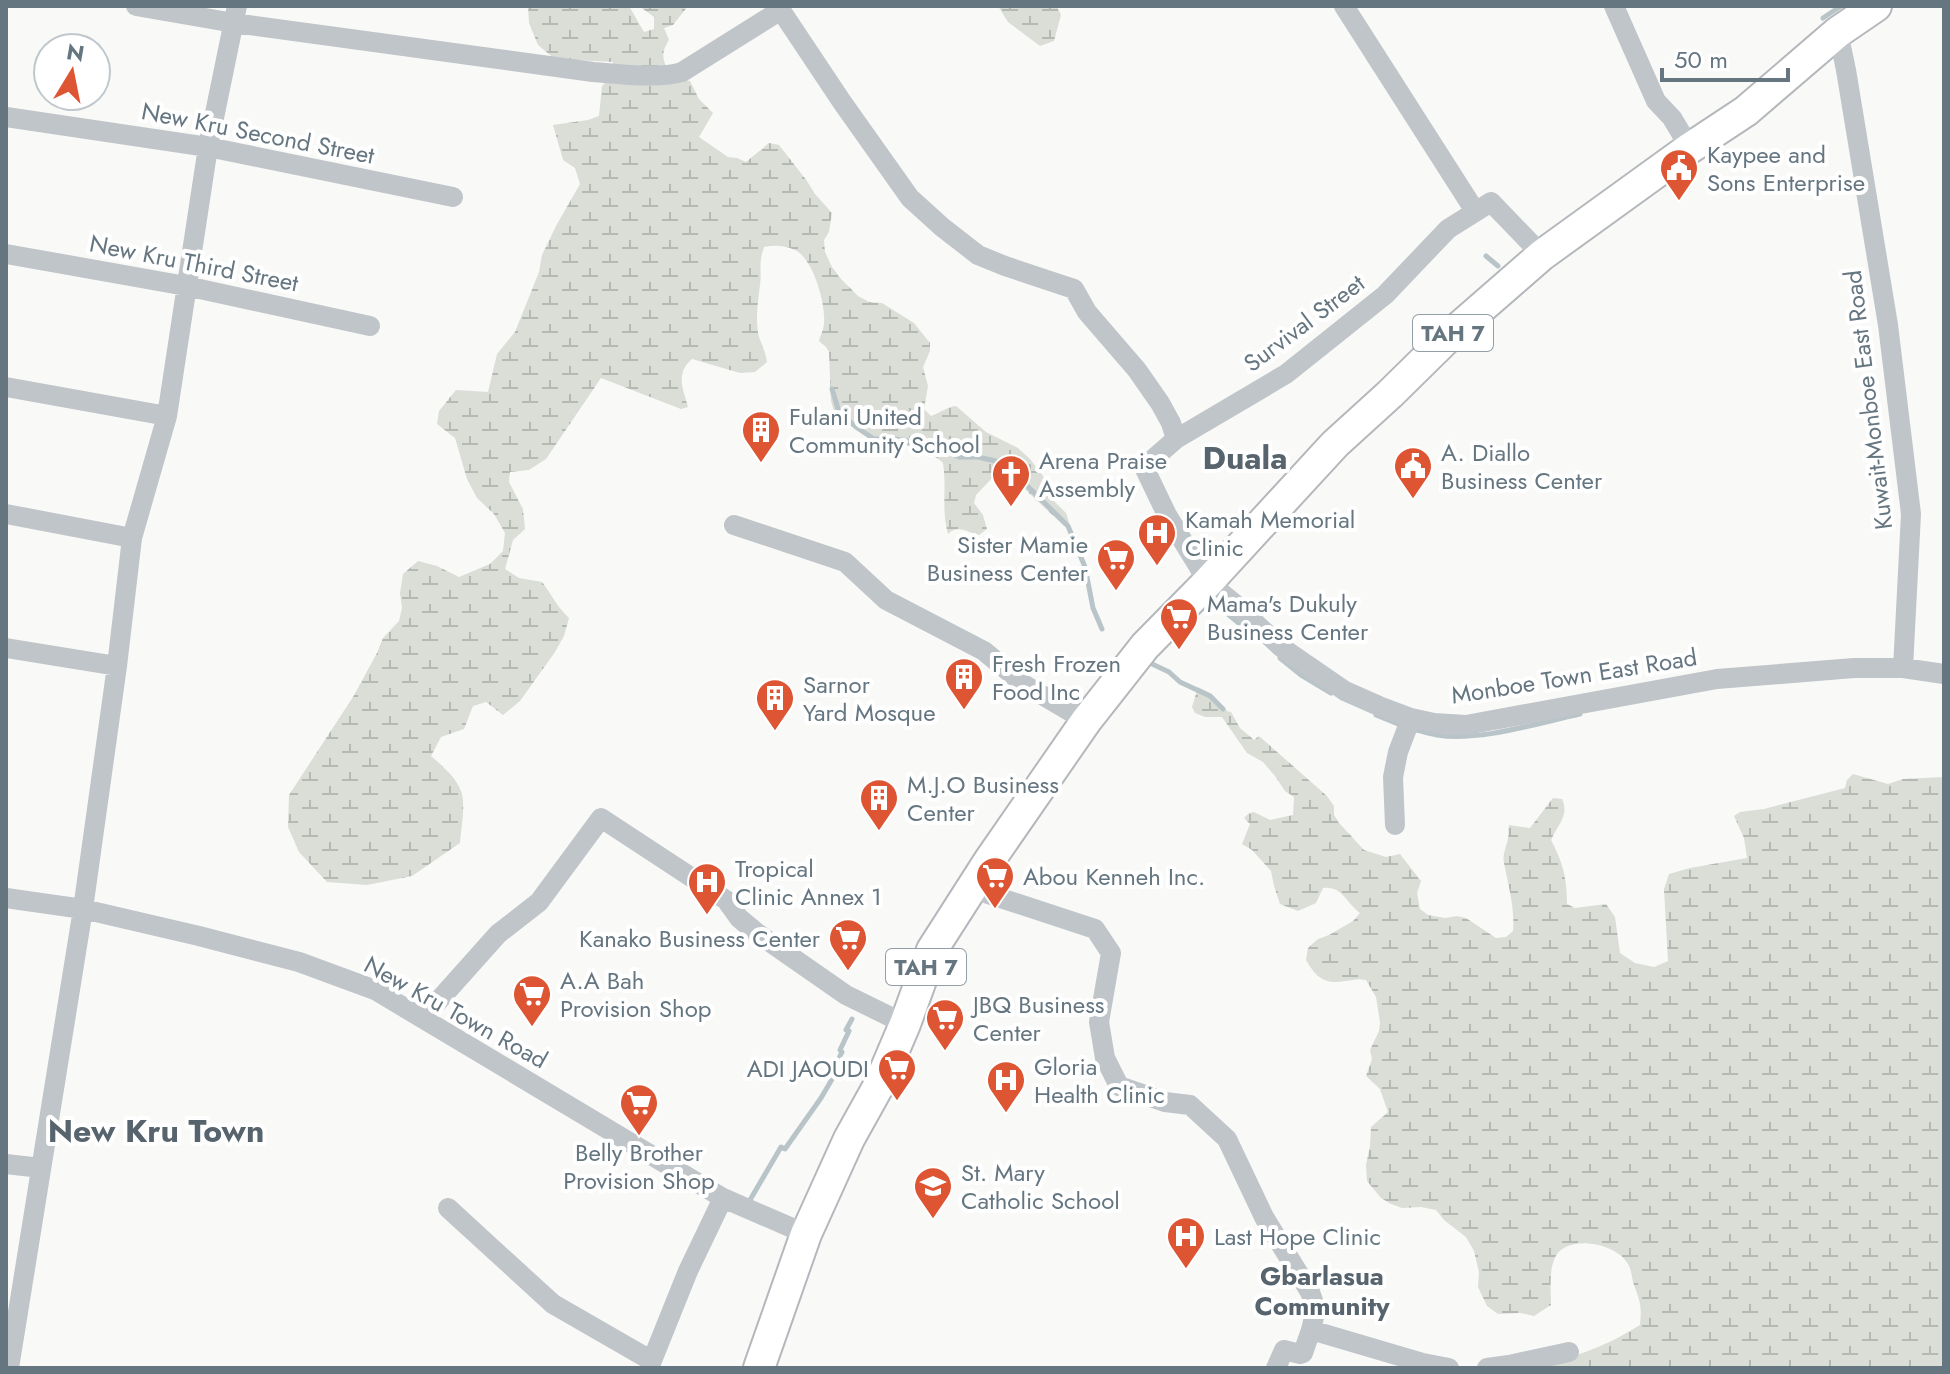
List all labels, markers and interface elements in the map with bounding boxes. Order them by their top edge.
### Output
north arrow [32,32,112,112]
scale bar [1662,32,1788,82]
text: N [64,35,87,70]
text: 50 m [1674,42,1728,77]
street label: New Kru Second Street [139,93,378,173]
place label: Kaypee and Sons Enterprise [1707,137,1865,200]
public building icon: Kaypee and Sons Enterprise [1658,147,1700,202]
street label: New Kru Third Street [87,226,302,300]
street label: Survival Street [1236,266,1372,380]
street label: Kuwait-Monboe East Road [1835,268,1901,532]
road number: TAH 7 [1413,315,1493,351]
place label: Fulani United Community School [789,399,980,462]
building icon: Fulani United Community School [740,409,782,464]
district label: Duala [1203,435,1288,481]
place label: A. Diallo Business Center [1441,435,1603,498]
place label: Arena Praise Assembly [1039,443,1167,506]
public building icon: A. Diallo Business Center [1392,445,1434,500]
church icon: Arena Praise Assembly [990,453,1032,508]
place label: Kamah Memorial Clinic [1185,502,1355,565]
hospital icon: Kamah Memorial Clinic [1136,512,1178,567]
place label: Sister Mamie Business Center [927,527,1089,590]
supermarket icon: Sister Mamie Business Center [1095,537,1137,592]
place label: Mama's Dukuly Business Center [1207,586,1369,649]
supermarket icon: Mama's Dukuly Business Center [1158,596,1200,651]
street label: Monboe Town East Road [1449,639,1699,713]
place label: Fresh Frozen Food Inc [992,646,1121,709]
building icon: Fresh Frozen Food Inc [943,656,985,711]
place label: Sarnor Yard Mosque [803,667,936,730]
building icon: Sarnor Yard Mosque [754,677,796,732]
place label: M.J.O Business Center [907,767,1059,830]
building icon: M.J.O Business Center [858,777,900,832]
place label: Tropical Clinic Annex 1 [735,851,882,914]
supermarket icon: Abou Kenneh Inc. [974,855,1016,910]
place label: Abou Kenneh Inc. [1023,859,1205,894]
hospital icon: Tropical Clinic Annex 1 [686,861,728,916]
supermarket icon: Kanako Business Center [827,917,869,972]
place label: Kanako Business Center [579,921,821,956]
street label: New Kru Town Road [358,947,554,1077]
road number: TAH 7 [886,949,966,985]
place label: A.A Bah Provision Shop [560,963,711,1026]
supermarket icon: A.A Bah Provision Shop [511,973,553,1028]
place label: JBQ Business Center [970,987,1105,1050]
supermarket icon: JBQ Business Center [924,997,966,1052]
supermarket icon: ADI JAOUDI [876,1047,918,1102]
place label: Gloria Health Clinic [1034,1049,1165,1112]
place label: ADI JAOUDI [747,1051,869,1086]
hospital icon: Gloria Health Clinic [985,1059,1027,1114]
supermarket icon: Belly Brother Provision Shop [618,1082,660,1137]
district label: New Kru Town [48,1108,264,1154]
place label: Belly Brother Provision Shop [563,1135,715,1198]
place label: St. Mary Catholic School [961,1155,1120,1218]
school or university icon: St. Mary Catholic School [912,1165,954,1220]
hospital icon: Last Hope Clinic [1165,1215,1207,1270]
place label: Last Hope Clinic [1214,1219,1381,1254]
district label: Gbarlasua Community [1254,1257,1390,1325]

